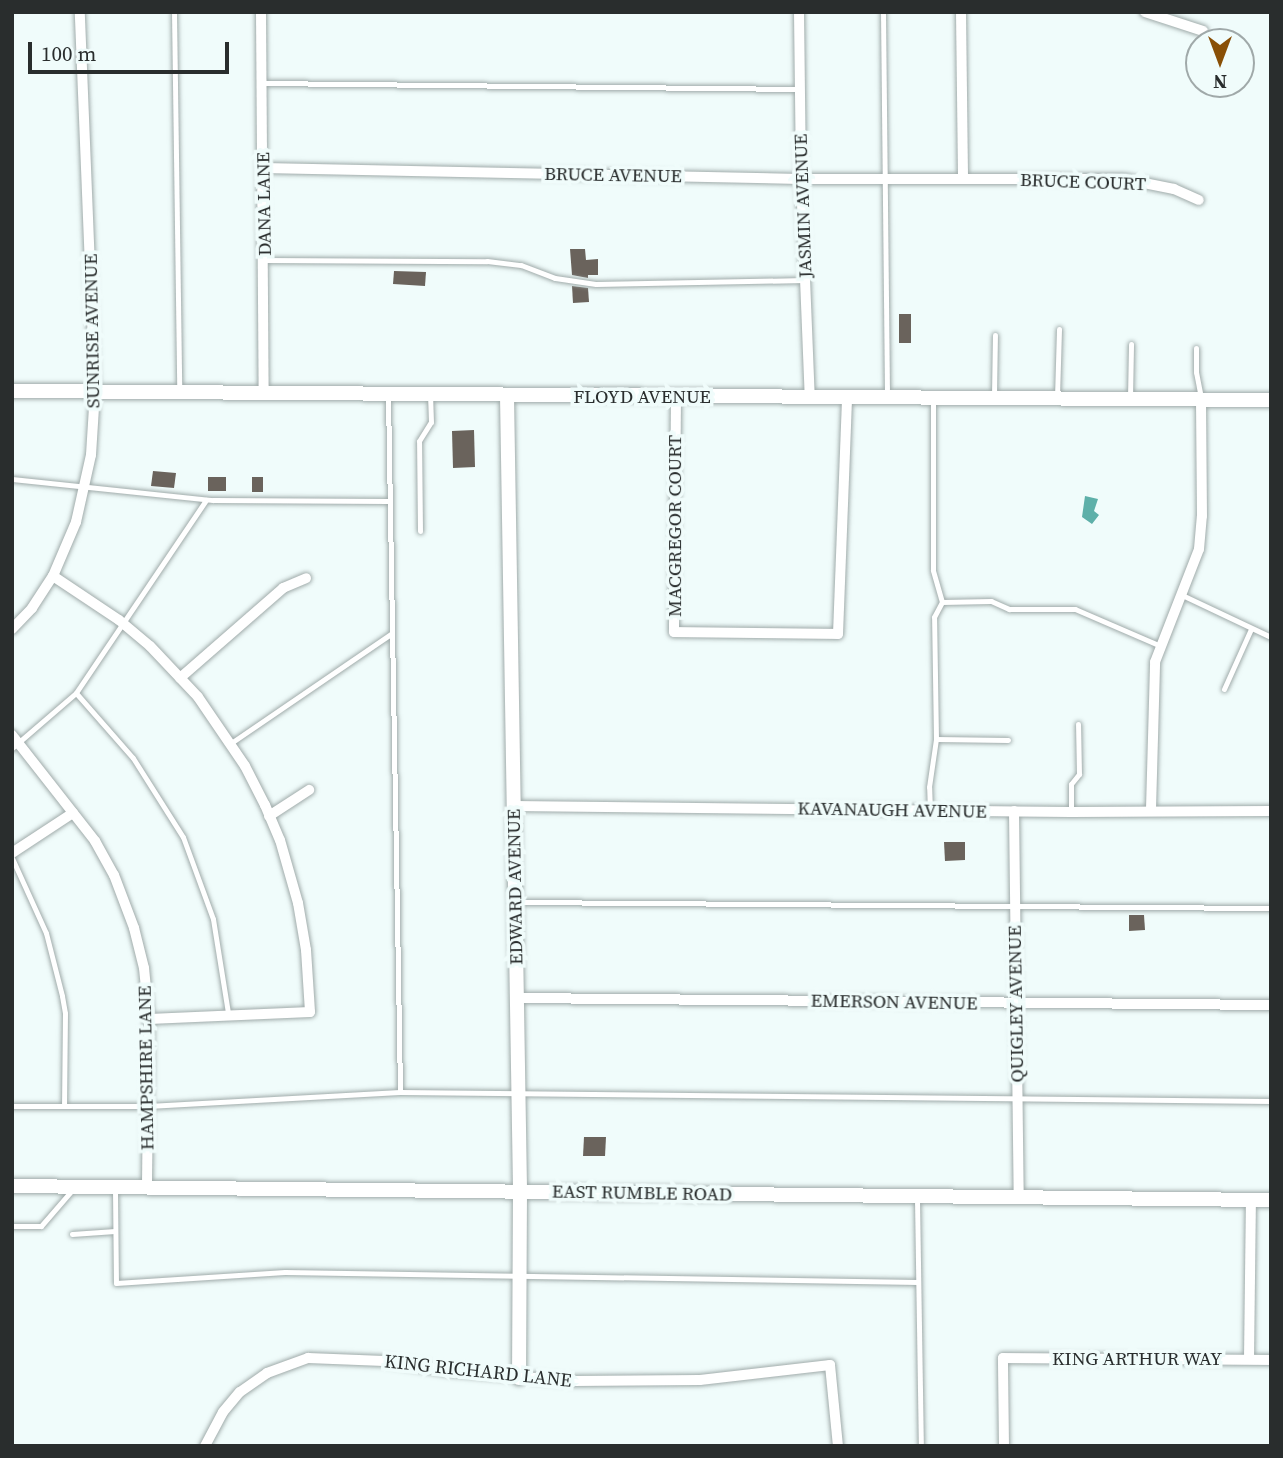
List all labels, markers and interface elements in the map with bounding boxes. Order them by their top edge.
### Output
scale bar [32,28,233,72]
north arrow [1185,28,1255,98]
text: 100 m [41,39,96,68]
text: N [1213,69,1227,95]
street label: JASMIN AVENUE [789,133,817,279]
street label: DANA LANE [252,152,276,256]
street label: BRUCE AVENUE [544,162,682,188]
street label: BRUCE COURT [1020,168,1146,196]
street label: SUNRISE AVENUE [79,253,105,409]
street label: FLOYD AVENUE [573,386,711,408]
street label: MACGREGOR COURT [664,435,686,617]
street label: KAVANAUGH AVENUE [797,797,987,823]
street label: EDWARD AVENUE [502,809,528,965]
street label: QUIGLEY AVENUE [1003,925,1029,1083]
street label: HAMPSHIRE LANE [133,985,159,1151]
street label: EMERSON AVENUE [810,989,978,1015]
street label: EAST RUMBLE ROAD [551,1180,733,1206]
street label: KING ARTHUR WAY [1052,1348,1222,1370]
street label: KING RICHARD LANE [383,1350,573,1392]

